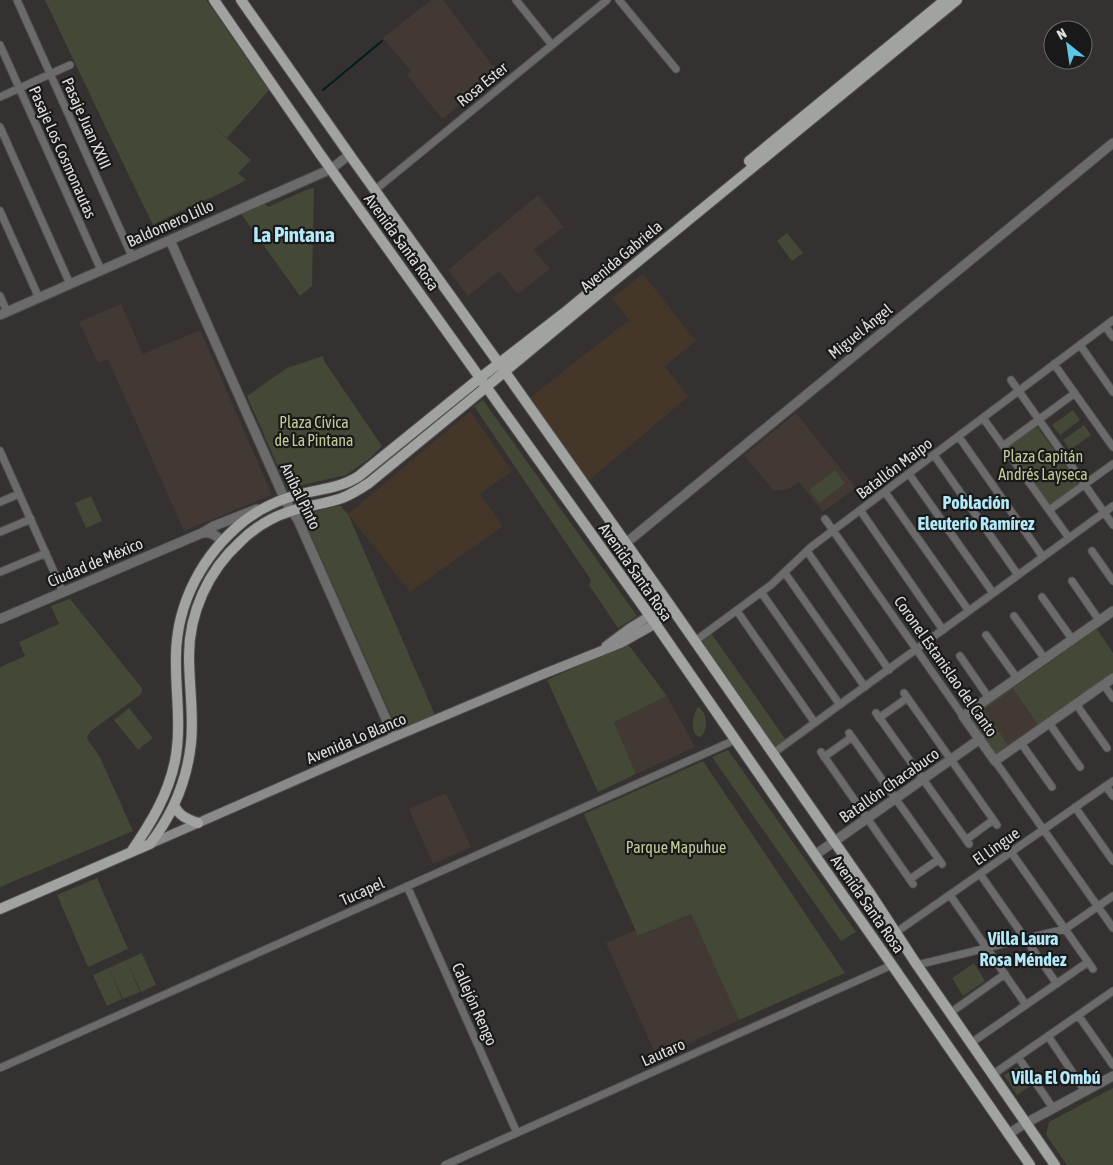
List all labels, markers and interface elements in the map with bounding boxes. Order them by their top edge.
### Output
north arrow [1043,20,1093,70]
text: N [1054,25,1069,43]
street label: Rosa Ester [453,58,511,110]
street label: Pasaje Juan XXIII [58,75,115,172]
street label: Pasaje Los Cosmonautas [25,83,100,222]
street label: Avenida Santa Rosa [361,190,443,294]
street label: Baldomero Lillo [124,196,216,250]
street label: Avenida Gabriela [577,217,665,295]
district label: La Pintana [253,222,335,246]
street label: Miguel Ángel [825,299,897,363]
park label: Plaza Cívica de La Pintana [274,413,354,449]
street label: Batallón Maipo [853,434,936,503]
park label: Plaza Capitán Andrés Layseca [998,447,1088,484]
street label: Aníbal Pinto [277,460,325,532]
district label: Población Eleuterio Ramírez [917,492,1035,534]
street label: Avenida Santa Rosa [596,520,676,624]
street label: Ciudad de México [45,534,145,590]
street label: Coronel Estanislao del Canto [891,592,1001,740]
street label: Avenida Lo Blanco [303,709,409,767]
street label: Batallón Chacabuco [836,744,942,826]
street label: El Lingue [969,823,1023,869]
park label: Parque Mapuhue [626,838,726,857]
street label: Avenida Santa Rosa [828,852,908,956]
street label: Tucapel [337,873,388,910]
district label: Villa Laura Rosa Méndez [980,928,1067,970]
street label: Callejón Rengo [448,960,501,1048]
street label: Lautaro [638,1034,688,1070]
district label: Villa El Ombú [1011,1067,1101,1088]

